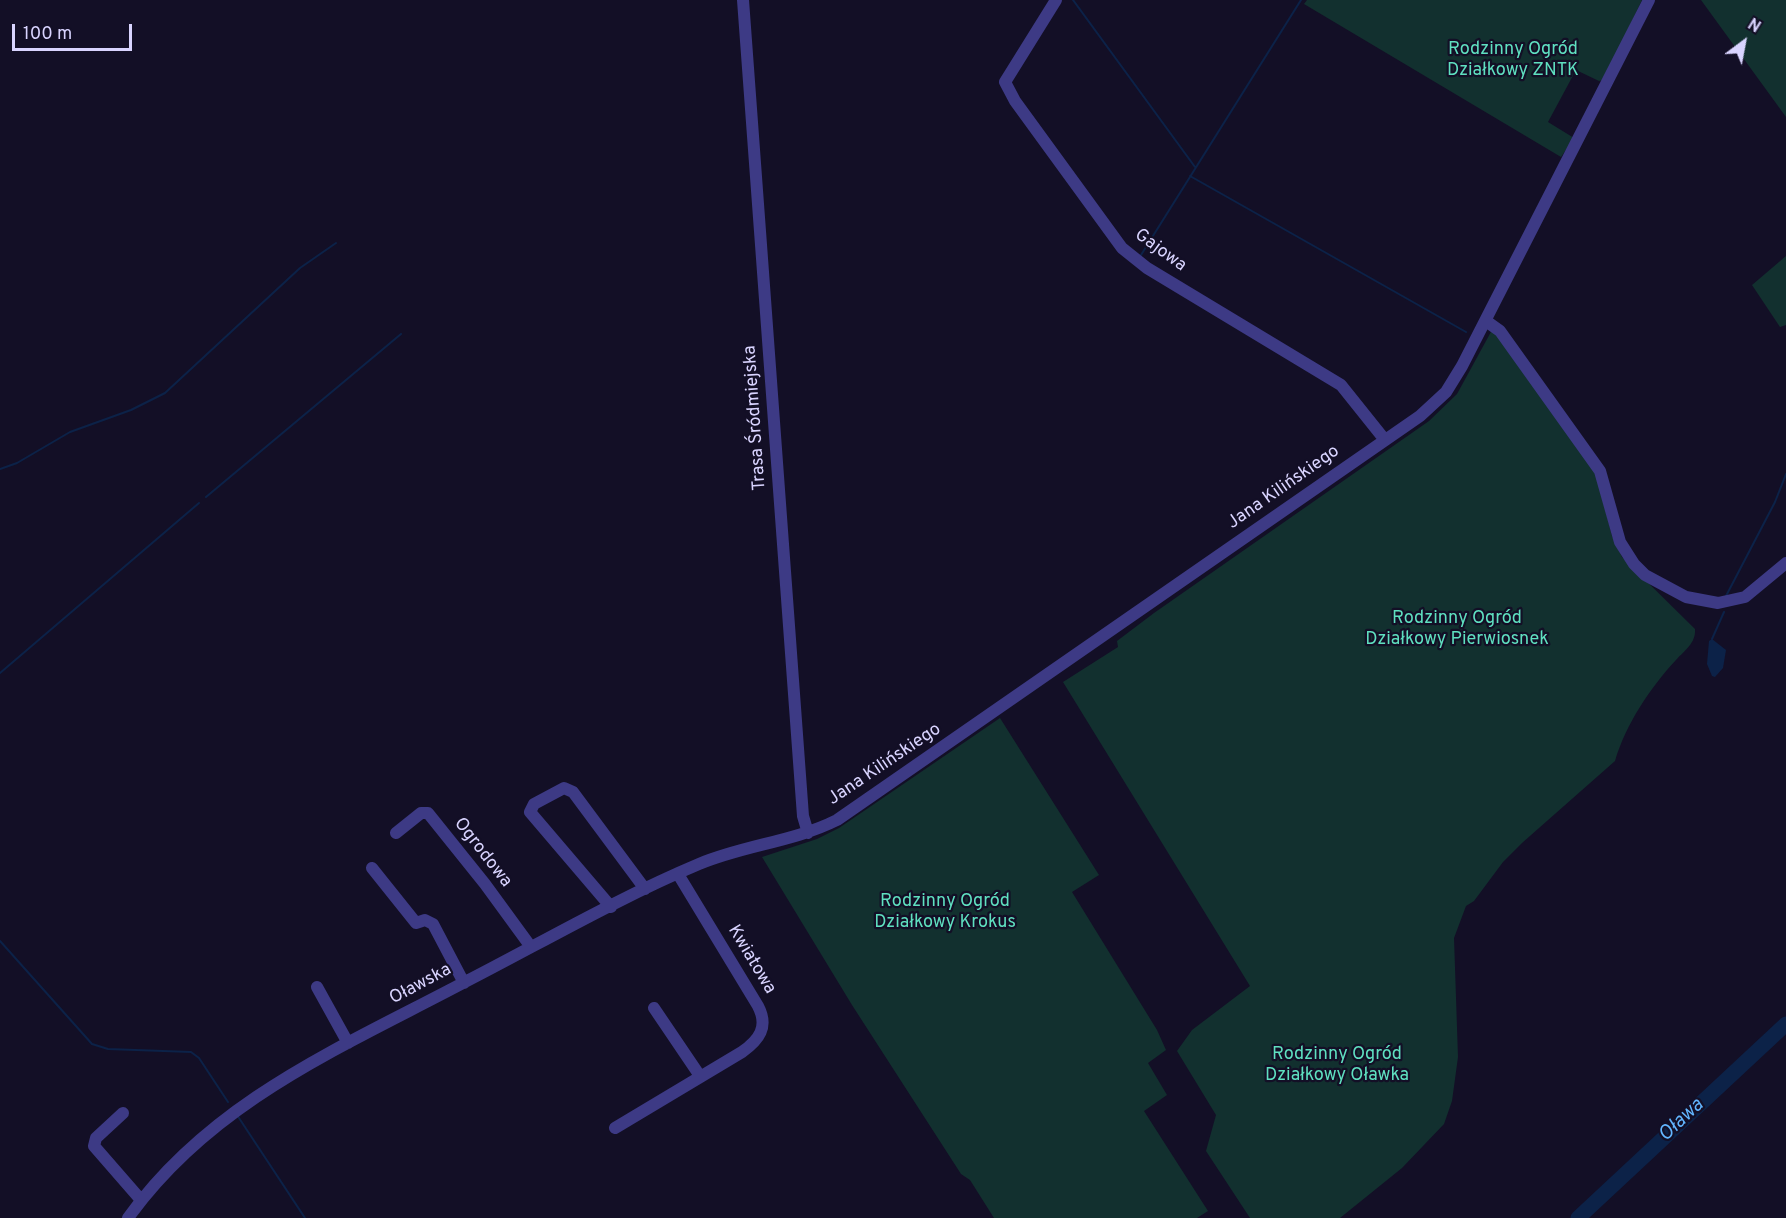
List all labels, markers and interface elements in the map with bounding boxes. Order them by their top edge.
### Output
scale bar [15,12,135,50]
north arrow [1714,12,1774,72]
text: N [1743,15,1764,38]
text: 100 m [23,23,72,46]
park label: Rodzinny Ogród Działkowy ZNTK [1447,39,1579,82]
street label: Gajowa [1130,225,1190,277]
street label: Trasa Śródmiejska [740,345,772,491]
street label: Jana Kilińskiego [1224,441,1344,535]
park label: Rodzinny Ogród Działkowy Pierwiosnek [1365,608,1549,650]
street label: Jana Kilińskiego [824,719,946,811]
street label: Ogrodowa [448,814,516,892]
park label: Rodzinny Ogród Działkowy Krokus [874,891,1016,934]
street label: Kwiatowa [722,922,780,998]
street label: Oławska [386,960,456,1010]
park label: Rodzinny Ogród Działkowy Oławka [1265,1044,1409,1086]
water label: Oława [1654,1094,1710,1148]

